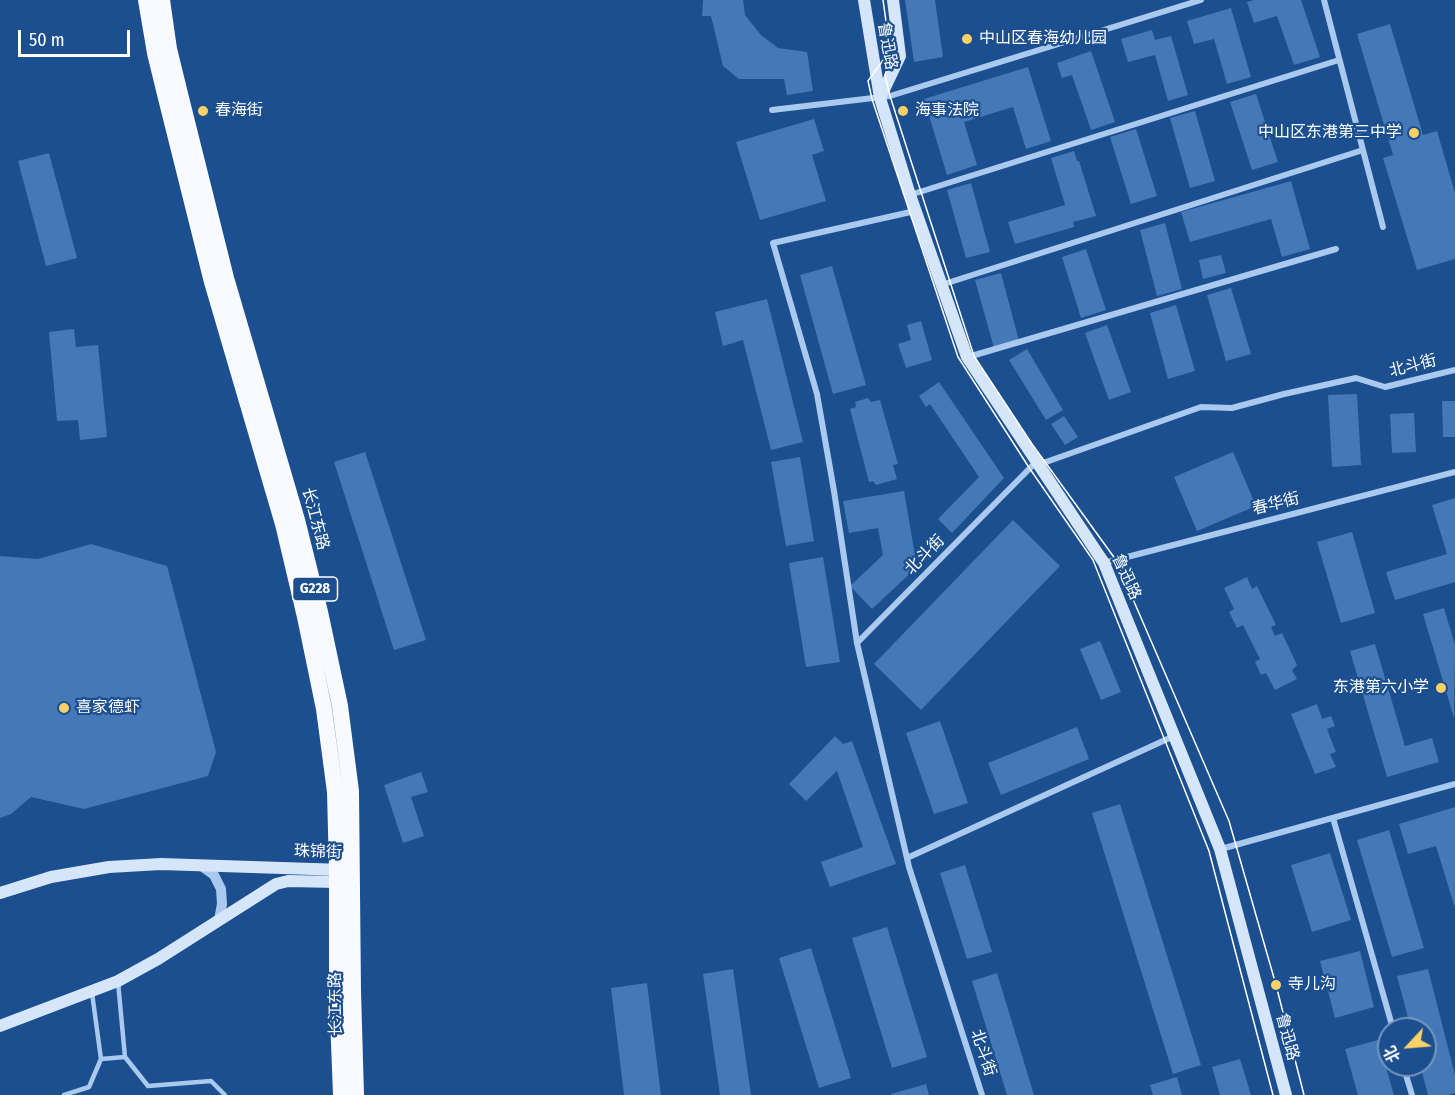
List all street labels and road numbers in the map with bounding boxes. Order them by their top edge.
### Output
street label: 鲁迅路 [873,21,901,71]
street label: 北斗街 [1387,351,1439,381]
street label: 长江东路 [297,486,333,552]
street label: 春华街 [1250,489,1302,519]
street label: 北斗街 [901,531,949,579]
street label: 鲁迅路 [1107,551,1145,603]
road number: G228 [292,577,338,601]
street label: 珠锦街 [294,842,342,862]
street label: 长江东路 [326,972,346,1036]
street label: 鲁迅路 [1272,1011,1302,1063]
street label: 北斗街 [966,1027,1000,1079]

